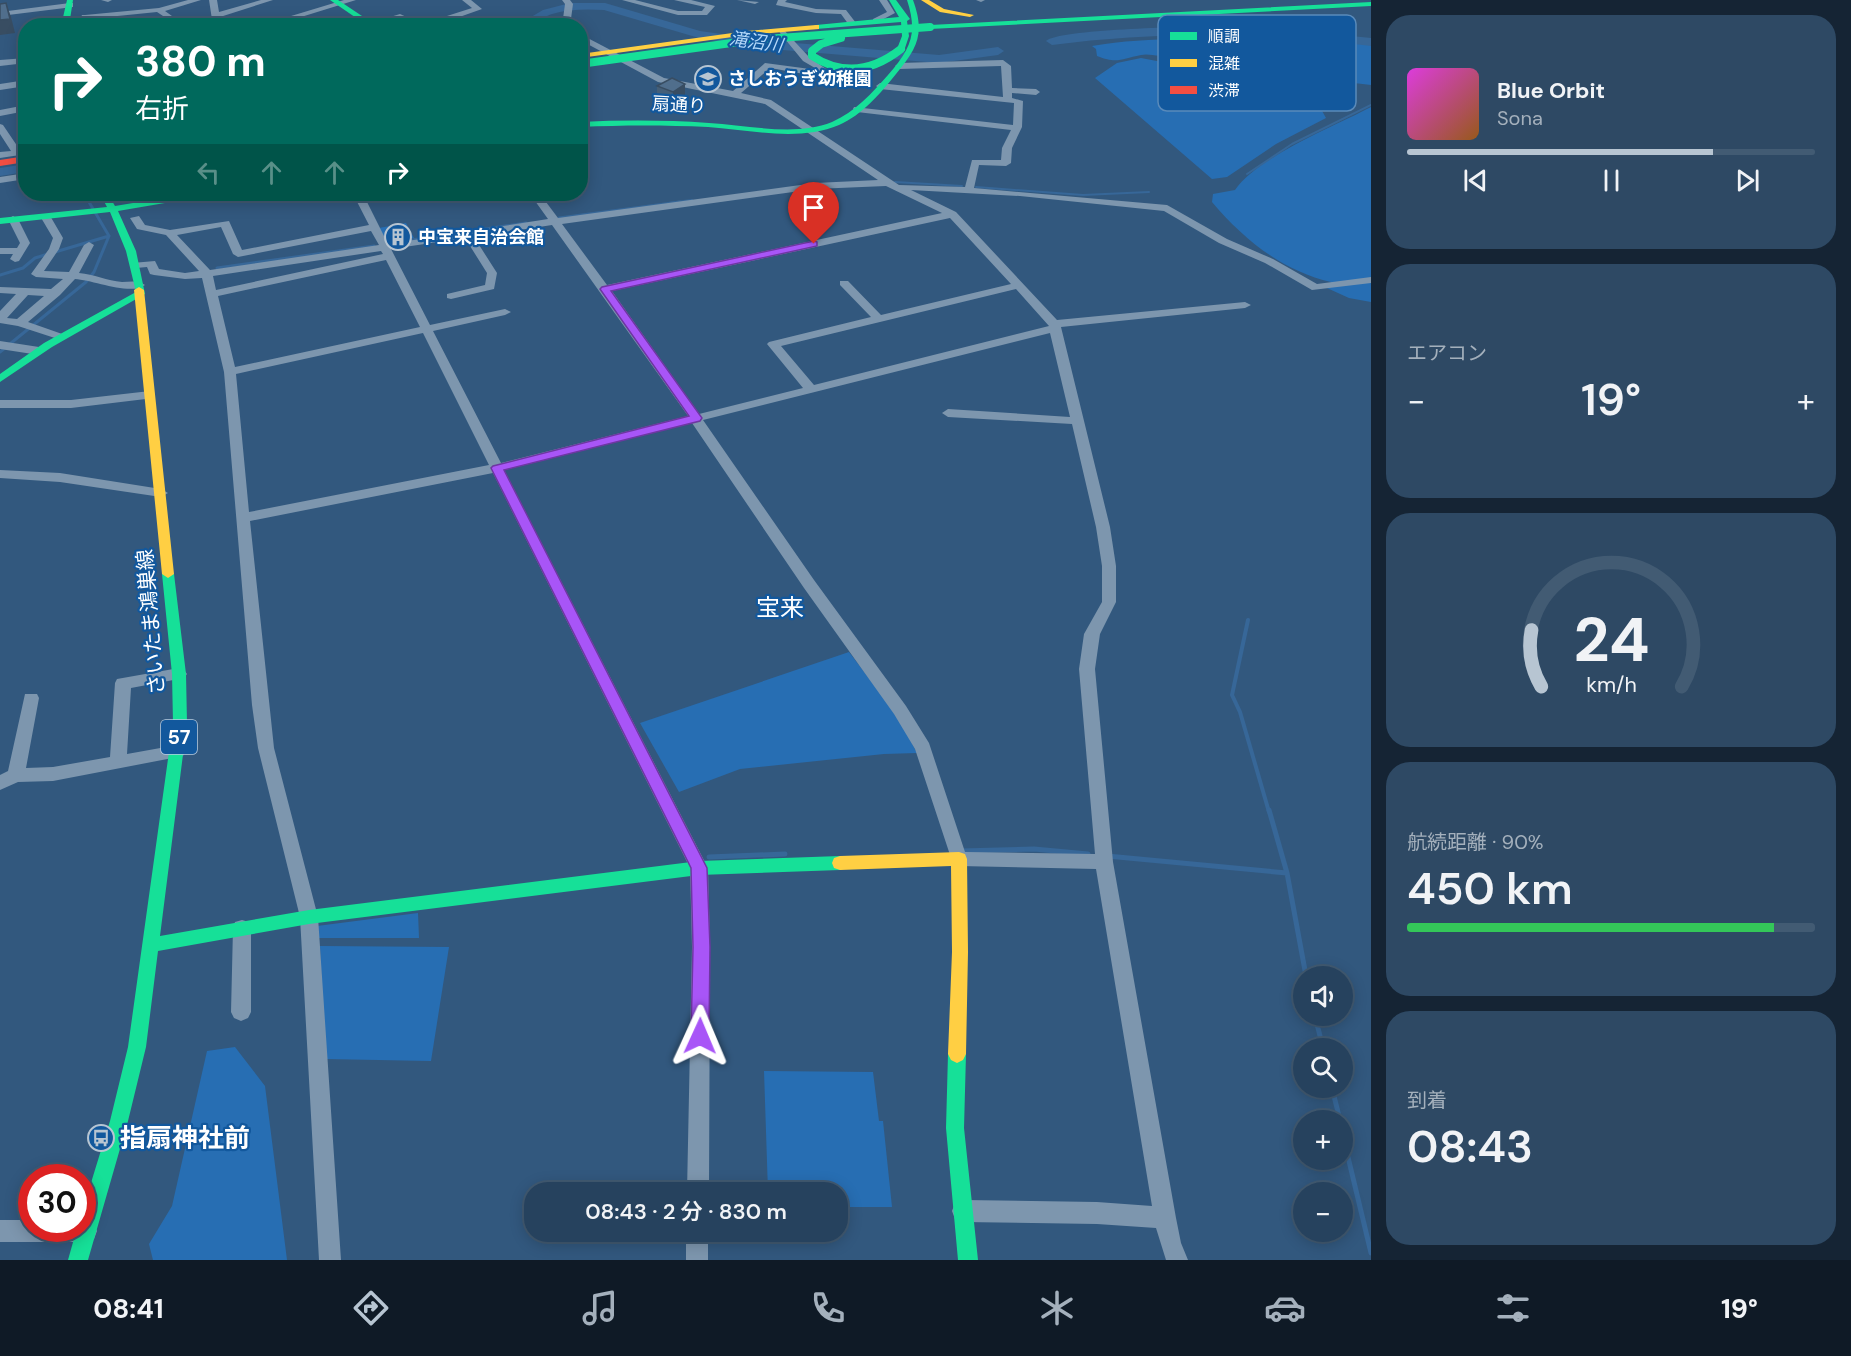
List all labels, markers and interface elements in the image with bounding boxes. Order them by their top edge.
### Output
legend [1158,15,1356,111]
water label: 滝沼川 [728,26,786,58]
text: 順調 [1208,26,1240,47]
text: 380 m [135,34,266,89]
icon: right [36,42,114,120]
text: 混雑 [1208,53,1240,74]
school or university icon: さしおうぎ幼稚園 [693,64,723,94]
place label: さしおうぎ幼稚園 [728,67,872,91]
text: Blue Orbit [1497,76,1605,105]
text: 渋滞 [1208,80,1240,101]
text: 右折 [135,91,189,126]
street label: 扇通り [651,92,707,118]
text: Sona [1497,105,1543,131]
icon: left [192,156,225,189]
icon: ahead [255,156,288,189]
icon: ahead [318,156,351,189]
icon: right [381,156,414,189]
icon: previous [1459,164,1492,197]
icon: pause [1595,164,1628,197]
icon: next [1731,164,1764,197]
pin [788,182,839,244]
icon: arrive [797,191,830,224]
building icon: 中宝来自治会館 [383,222,413,252]
place label: 中宝来自治会館 [418,225,544,249]
text: エアコン [1407,340,1487,366]
text: 19° [1581,370,1641,429]
text: − [1407,379,1425,422]
text: + [1797,379,1815,422]
street label: さいたま鴻巣線 [131,548,171,696]
district label: 宝来 [756,592,804,623]
text: 24 [1573,599,1649,680]
text: km/h [1586,671,1636,699]
road number: 57 [161,720,197,754]
text: 航続距離 · 90% [1407,829,1544,855]
text: 450 km [1407,859,1573,918]
map controls [1293,966,1353,1242]
button: sound [1293,966,1353,1026]
position arrow [668,1004,732,1068]
button: search [1293,1038,1353,1098]
text: 到着 [1407,1087,1447,1113]
button: + [1293,1110,1353,1170]
text: 08:43 [1407,1117,1533,1176]
place label: 指扇神社前 [120,1121,250,1155]
bus stop icon: 指扇神社前 [86,1123,116,1153]
speed limit sign: 30 [18,1164,96,1242]
button: − [1293,1182,1353,1242]
text: 08:43 · 2 分 · 830 m [585,1197,787,1226]
icon: directions [350,1287,392,1329]
icon: music [579,1287,621,1329]
icon: phone [807,1287,849,1329]
icon: climate [1036,1287,1078,1329]
icon: car [1264,1287,1306,1329]
icon: filters [1492,1287,1534,1329]
text: 08:41 [93,1291,164,1326]
text: 19° [1721,1291,1758,1326]

